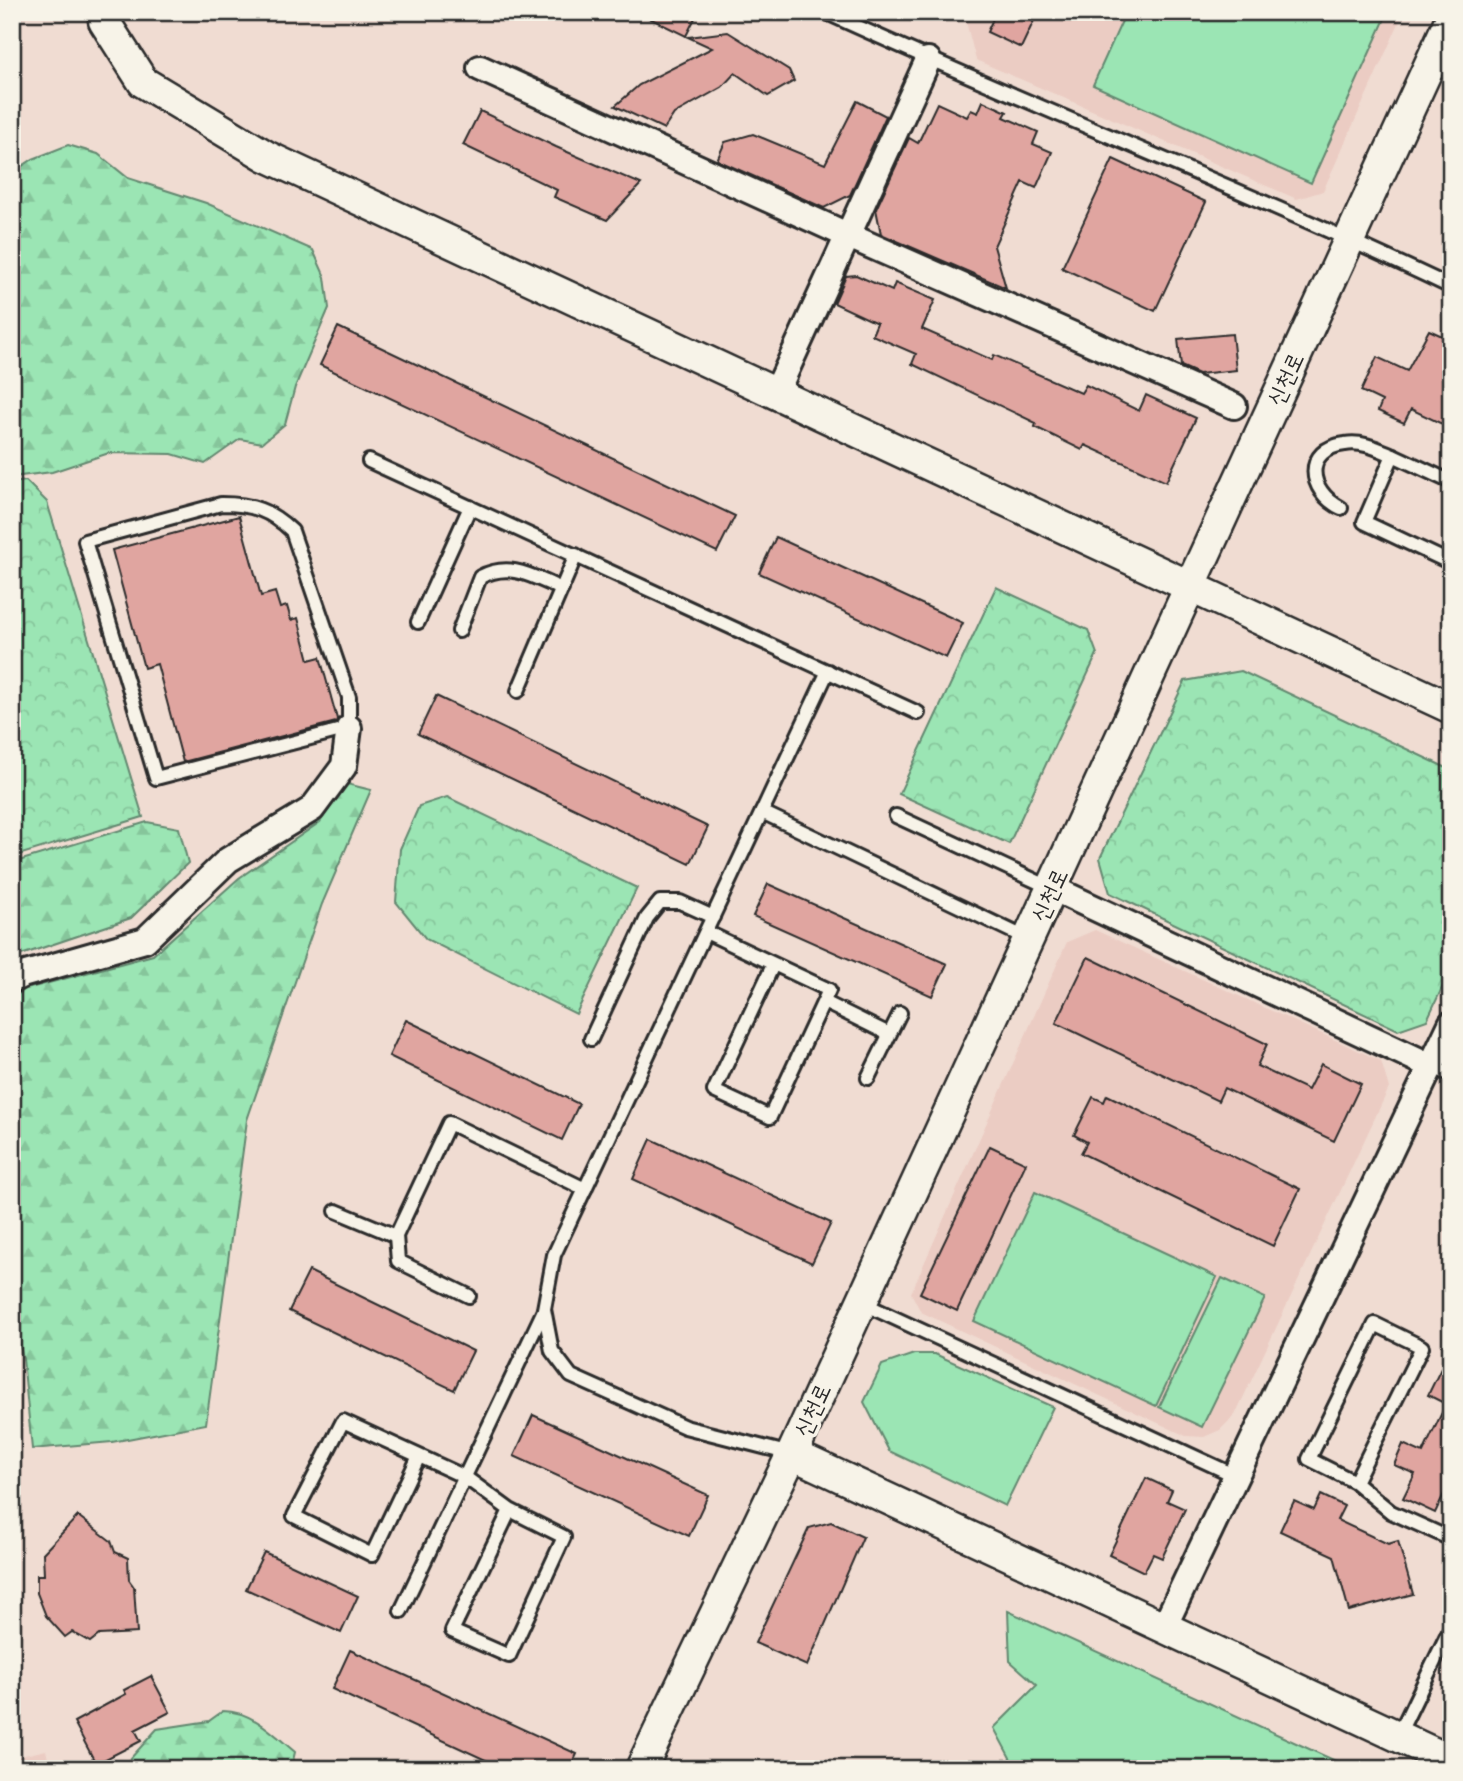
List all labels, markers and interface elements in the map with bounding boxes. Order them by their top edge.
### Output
street label: 신천로 [1264,350,1312,411]
street label: 신천로 [1028,866,1076,927]
street label: 신천로 [791,1381,839,1442]

